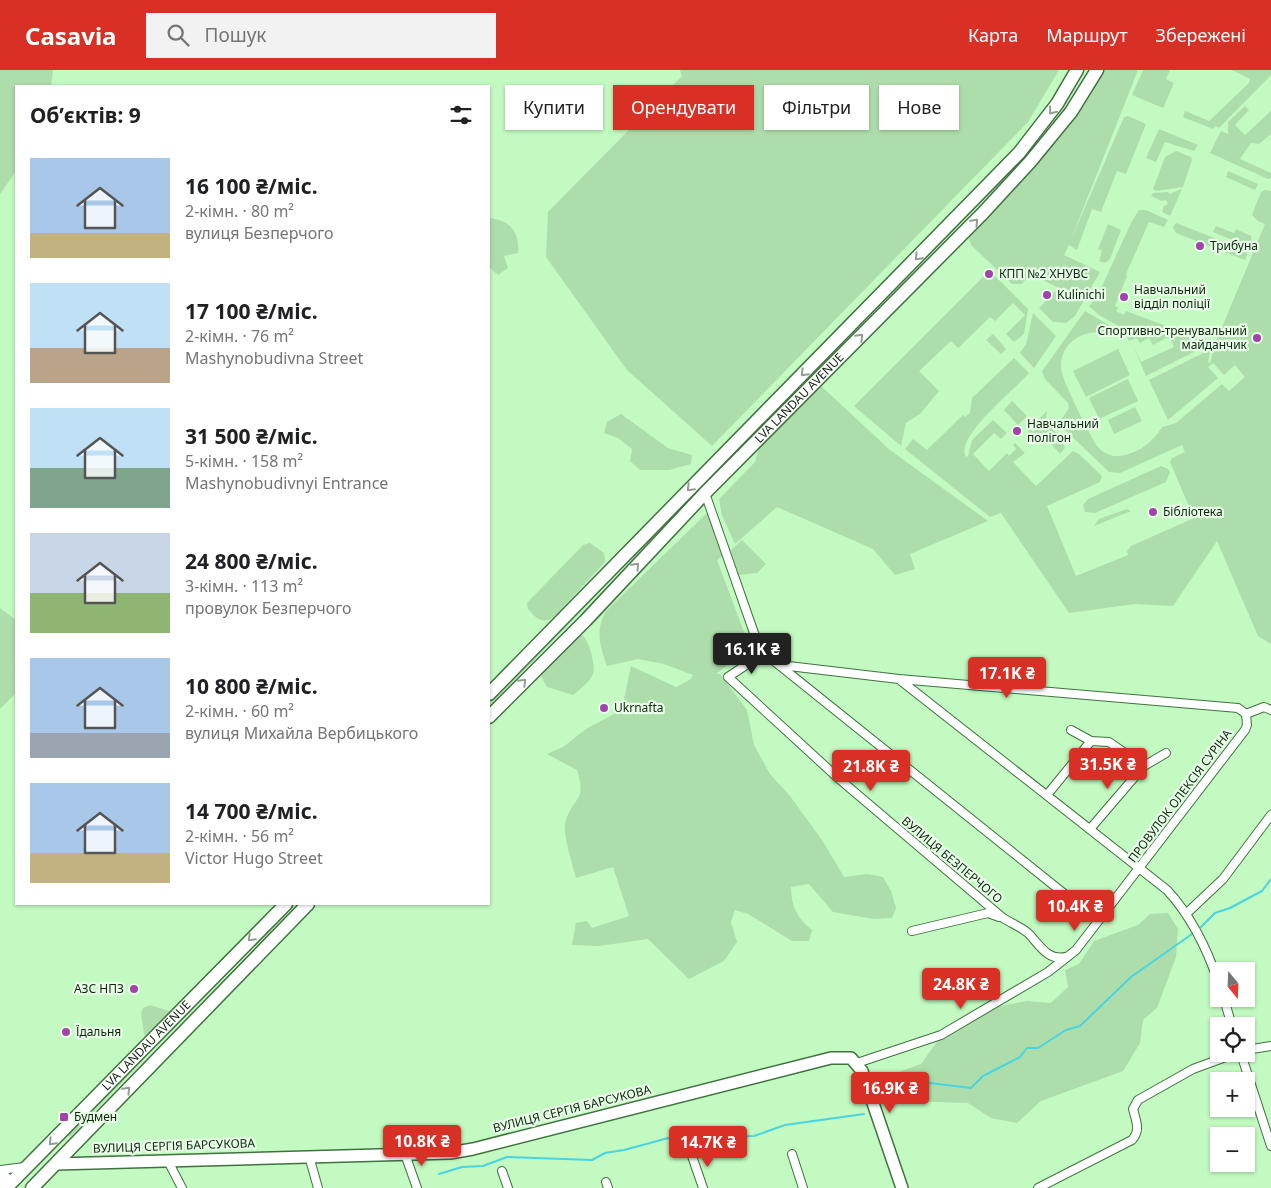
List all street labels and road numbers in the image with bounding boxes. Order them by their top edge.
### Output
street label: LVA LANDAU AVENUE [750,349,847,446]
street label: ПРОВУЛОК ОЛЕКСІЯ СУРІНА [1124,725,1236,866]
street label: ВУЛИЦЯ БЕЗПЕРЧОГО [898,812,1006,907]
street label: LVA LANDAU AVENUE [98,996,194,1094]
street label: ВУЛИЦЯ СЕРГІЯ БАРСУКОВА [491,1081,653,1136]
street label: ВУЛИЦЯ СЕРГІЯ БАРСУКОВА [93,1134,256,1157]

